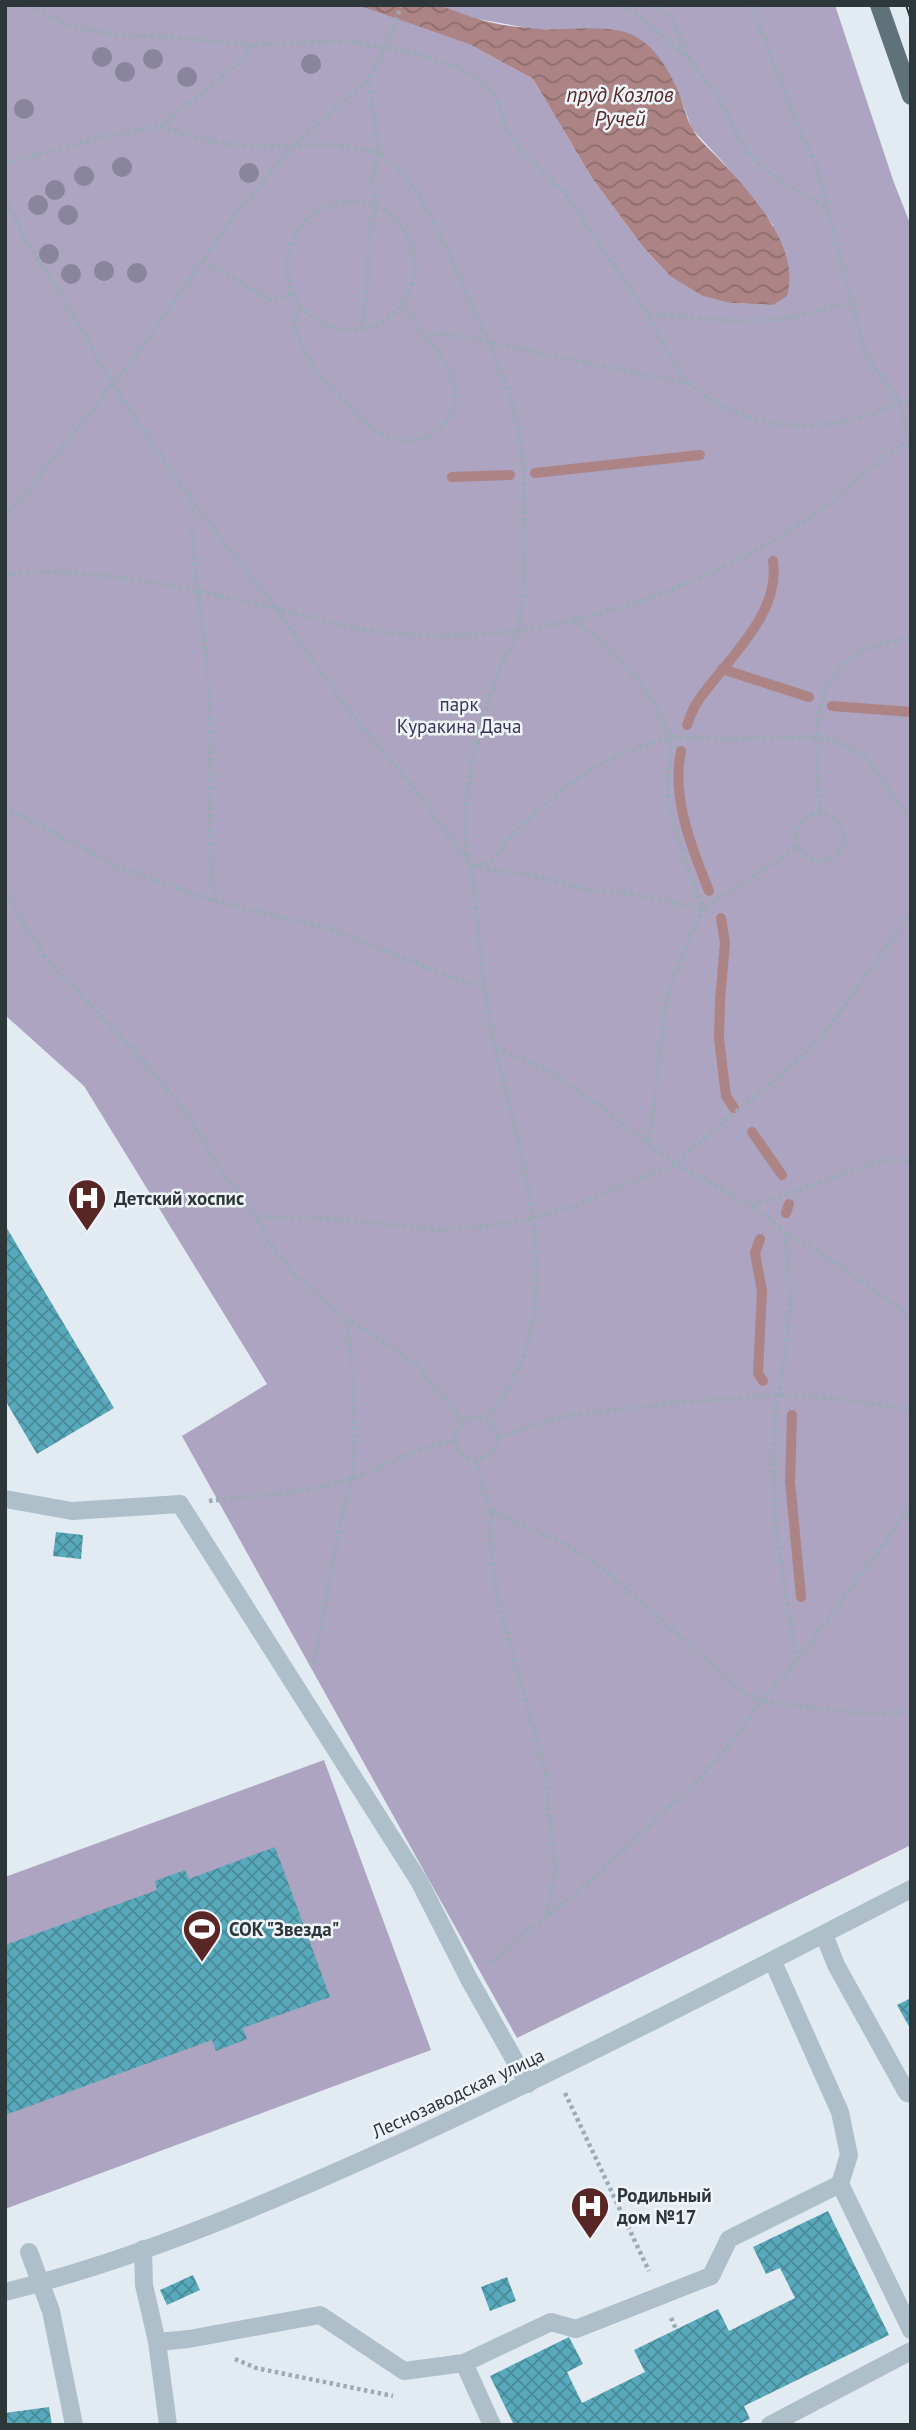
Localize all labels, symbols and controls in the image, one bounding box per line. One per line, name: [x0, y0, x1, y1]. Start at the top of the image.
water label: пруд Козлов Ручей: [566, 81, 674, 132]
park label: парк Куракина Дача: [397, 692, 521, 738]
hospital icon: Детский хоспис: [66, 1177, 108, 1232]
place label: Детский хоспис: [114, 1186, 244, 1210]
sports icon: СОК "Звезда": [181, 1908, 223, 1963]
place label: СОК "Звезда": [229, 1917, 339, 1941]
street label: Леснозаводская улица: [367, 2043, 548, 2144]
place label: Родильный дом №17: [616, 2183, 712, 2229]
hospital icon: Родильный дом №17: [569, 2185, 611, 2240]

